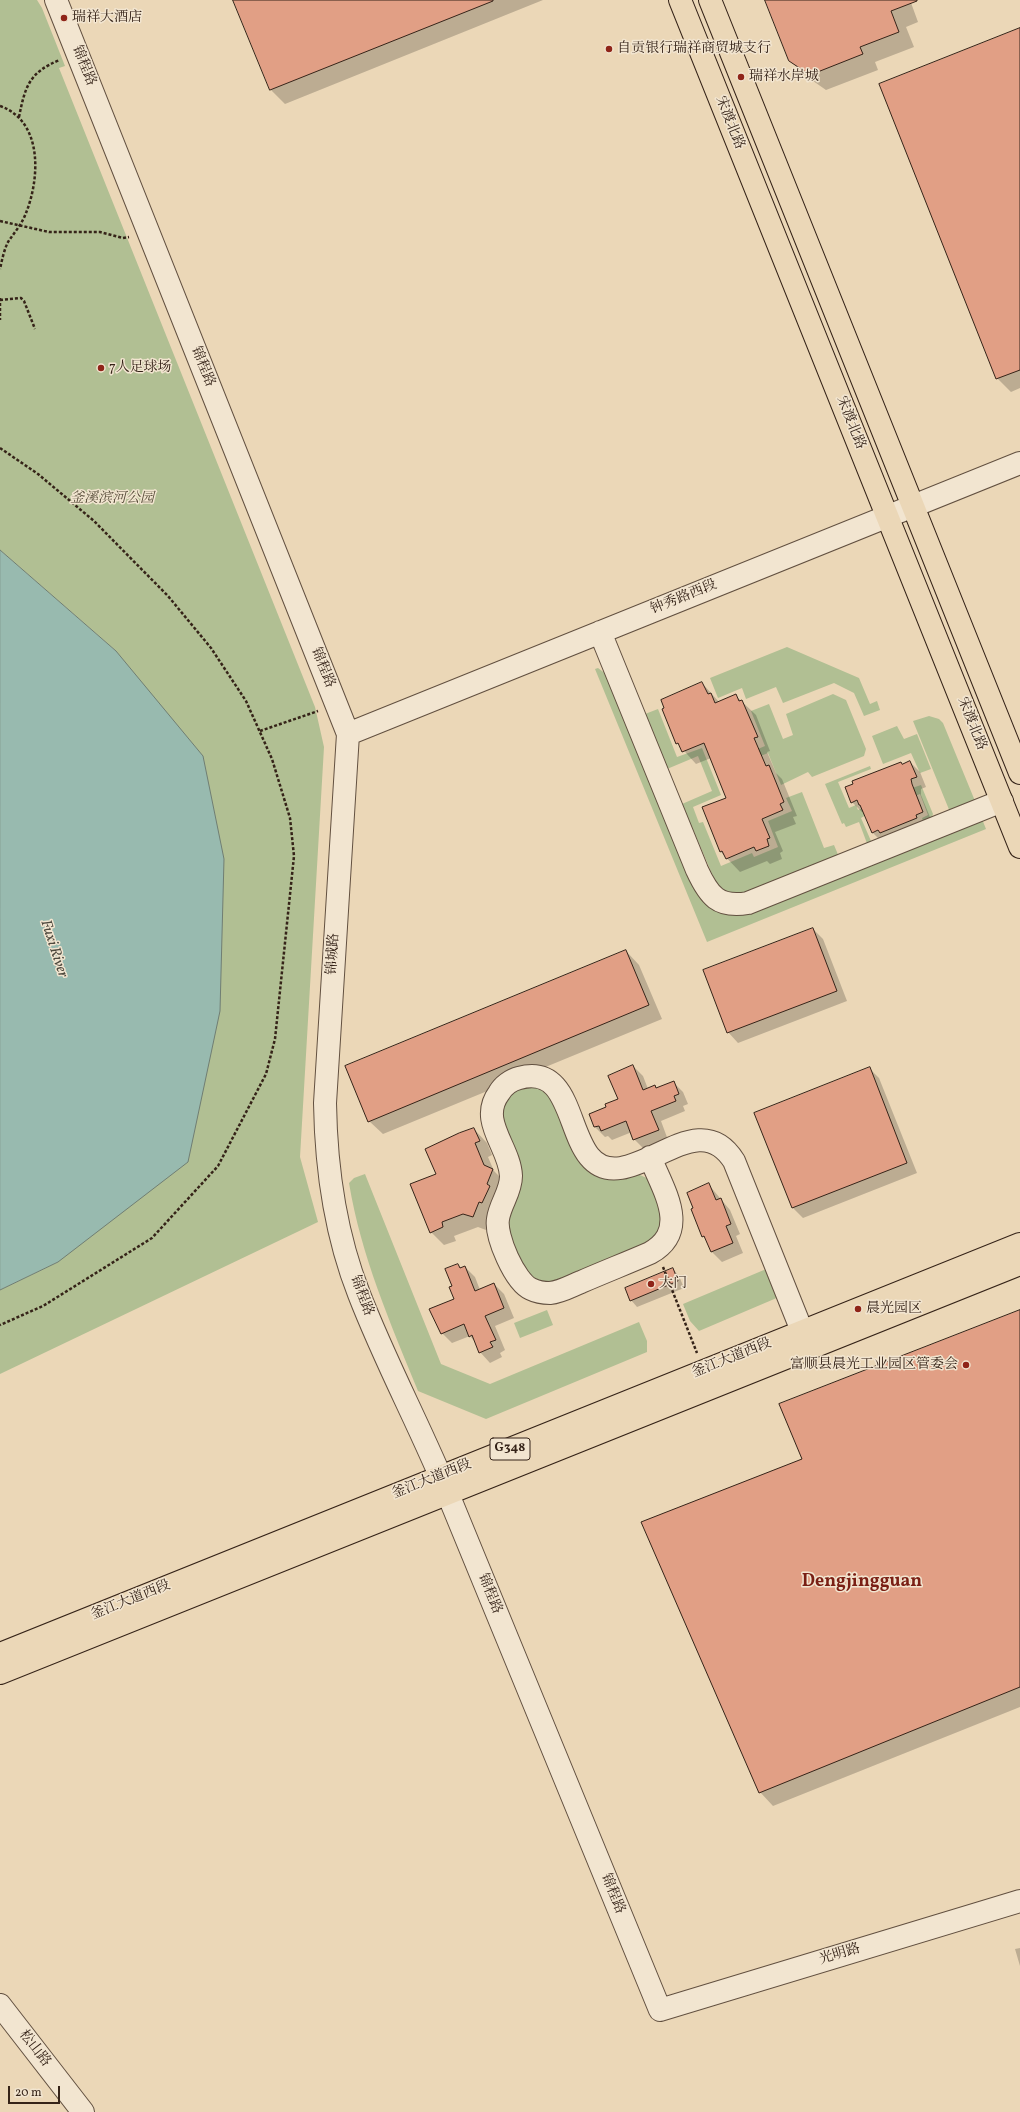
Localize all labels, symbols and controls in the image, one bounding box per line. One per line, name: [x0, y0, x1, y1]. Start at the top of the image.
place label: 瑞祥大酒店: [72, 10, 142, 26]
marker: 瑞祥大酒店: [59, 13, 69, 23]
place label: 自贡银行瑞祥商贸城支行: [617, 41, 771, 57]
street label: 锦程路: [67, 43, 99, 89]
marker: 自贡银行瑞祥商贸城支行: [604, 44, 614, 54]
place label: 瑞祥水岸城: [749, 69, 819, 85]
marker: 瑞祥水岸城: [736, 72, 746, 82]
street label: 宋渡北路: [711, 94, 747, 152]
street label: 锦程路: [186, 344, 218, 390]
place label: 7人足球场: [109, 360, 172, 376]
marker: 7人足球场: [96, 363, 106, 373]
street label: 宋渡北路: [832, 394, 868, 452]
park label: 釜溪滨河公园: [70, 491, 154, 507]
street label: 钟秀路西段: [648, 577, 720, 619]
street label: 锦程路: [306, 645, 338, 691]
street label: 宋渡北路: [953, 695, 989, 753]
water label: Fuxi River: [35, 918, 71, 980]
street label: 锦城路: [325, 933, 343, 975]
street label: 锦程路: [346, 1273, 376, 1319]
place label: 大门: [659, 1276, 687, 1292]
marker: 大门: [646, 1279, 656, 1289]
place label: 晨光园区: [866, 1301, 922, 1317]
marker: 晨光园区: [853, 1304, 863, 1314]
street label: 釜江大道西段: [690, 1335, 774, 1383]
place label: 富顺县晨光工业园区管委会: [790, 1357, 958, 1373]
marker: 富顺县晨光工业园区管委会: [961, 1360, 971, 1370]
road number: G348: [490, 1438, 530, 1460]
street label: 釜江大道西段: [390, 1456, 474, 1504]
street label: 锦程路: [473, 1571, 505, 1617]
district label: Dengjingguan: [802, 1572, 922, 1594]
street label: 釜江大道西段: [89, 1577, 173, 1625]
street label: 锦程路: [596, 1871, 628, 1917]
street label: 光明路: [817, 1941, 863, 1969]
street label: 松山路: [14, 2027, 54, 2071]
scale bar: [10, 2078, 62, 2104]
text: 20 m: [15, 2085, 42, 2101]

